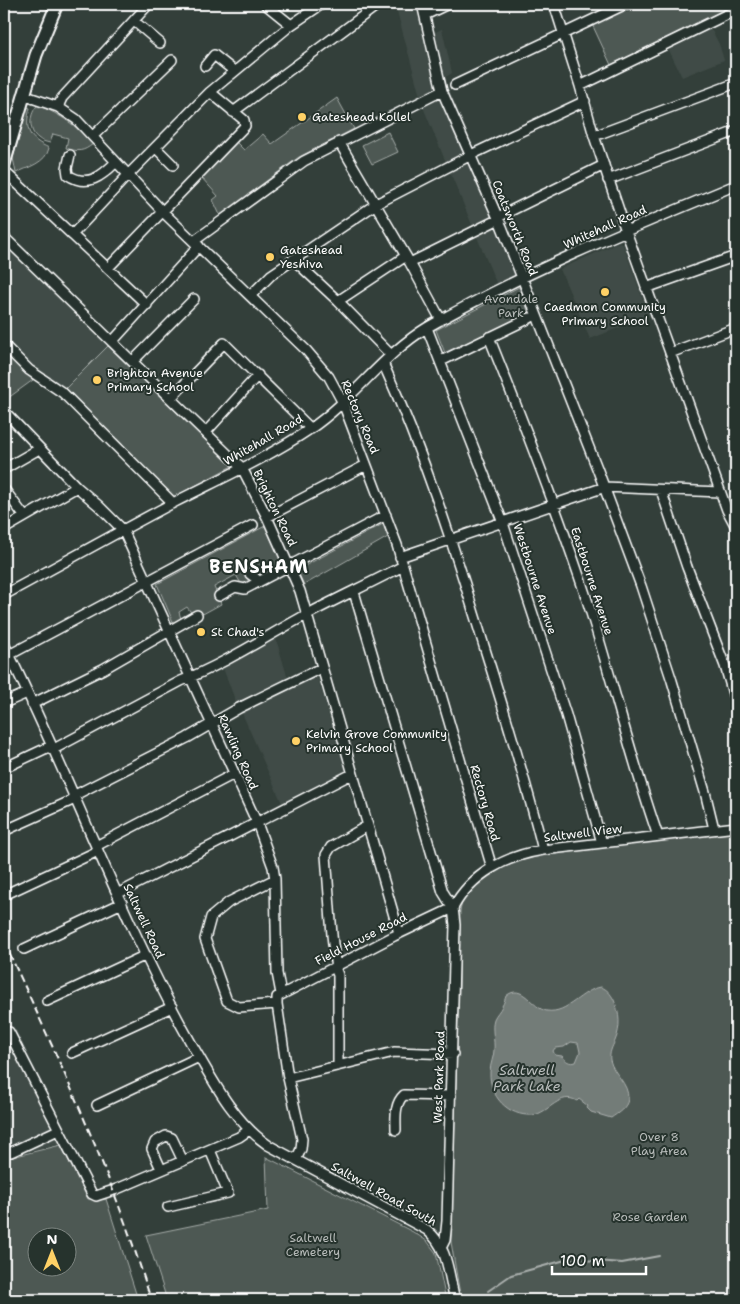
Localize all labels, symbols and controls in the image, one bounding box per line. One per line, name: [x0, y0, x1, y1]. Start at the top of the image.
place label: Gateshead Kollel: [312, 109, 411, 125]
marker: Gateshead Kollel: [296, 111, 308, 123]
street label: Coatsworth Road: [488, 178, 542, 279]
street label: Whitehall Road: [561, 201, 650, 253]
place label: Gateshead Yeshiva: [280, 242, 343, 272]
marker: Gateshead Yeshiva: [264, 251, 276, 263]
marker: Caedmon Community Primary School: [599, 286, 611, 298]
park label: Avondale Park: [484, 291, 539, 321]
place label: Caedmon Community Primary School: [544, 299, 666, 329]
place label: Brighton Avenue Primary School: [107, 365, 203, 395]
marker: Brighton Avenue Primary School: [91, 374, 103, 386]
street label: Rectory Road: [337, 378, 383, 457]
street label: Whitehall Road: [220, 410, 306, 469]
street label: Brighton Road: [249, 467, 301, 550]
street label: Westbourne Avenue: [510, 522, 561, 637]
street label: Eastbourne Avenue: [567, 525, 617, 637]
district label: BENSHAM: [209, 555, 309, 579]
place label: St Chad's: [211, 624, 264, 640]
marker: St Chad's: [195, 626, 207, 638]
street label: Rawling Road: [214, 712, 262, 793]
place label: Kelvin Grove Community Primary School: [306, 726, 447, 756]
marker: Kelvin Grove Community Primary School: [290, 735, 302, 747]
street label: Rectory Road: [466, 763, 504, 843]
street label: Saltwell View: [543, 820, 624, 846]
street label: Saltwell Road: [120, 881, 169, 961]
street label: Field House Road: [312, 909, 410, 969]
street label: West Park Road: [429, 1030, 449, 1124]
water label: Saltwell Park Lake: [493, 1061, 561, 1095]
park label: Over 8 Play Area: [631, 1129, 688, 1159]
street label: Saltwell Road South: [328, 1158, 440, 1230]
park label: Rose Garden: [613, 1209, 687, 1225]
north arrow: [28, 1226, 78, 1276]
text: N: [46, 1230, 58, 1248]
park label: Saltwell Cemetery: [286, 1230, 340, 1260]
scale bar: [552, 1244, 646, 1276]
text: 100 m: [560, 1251, 605, 1271]

